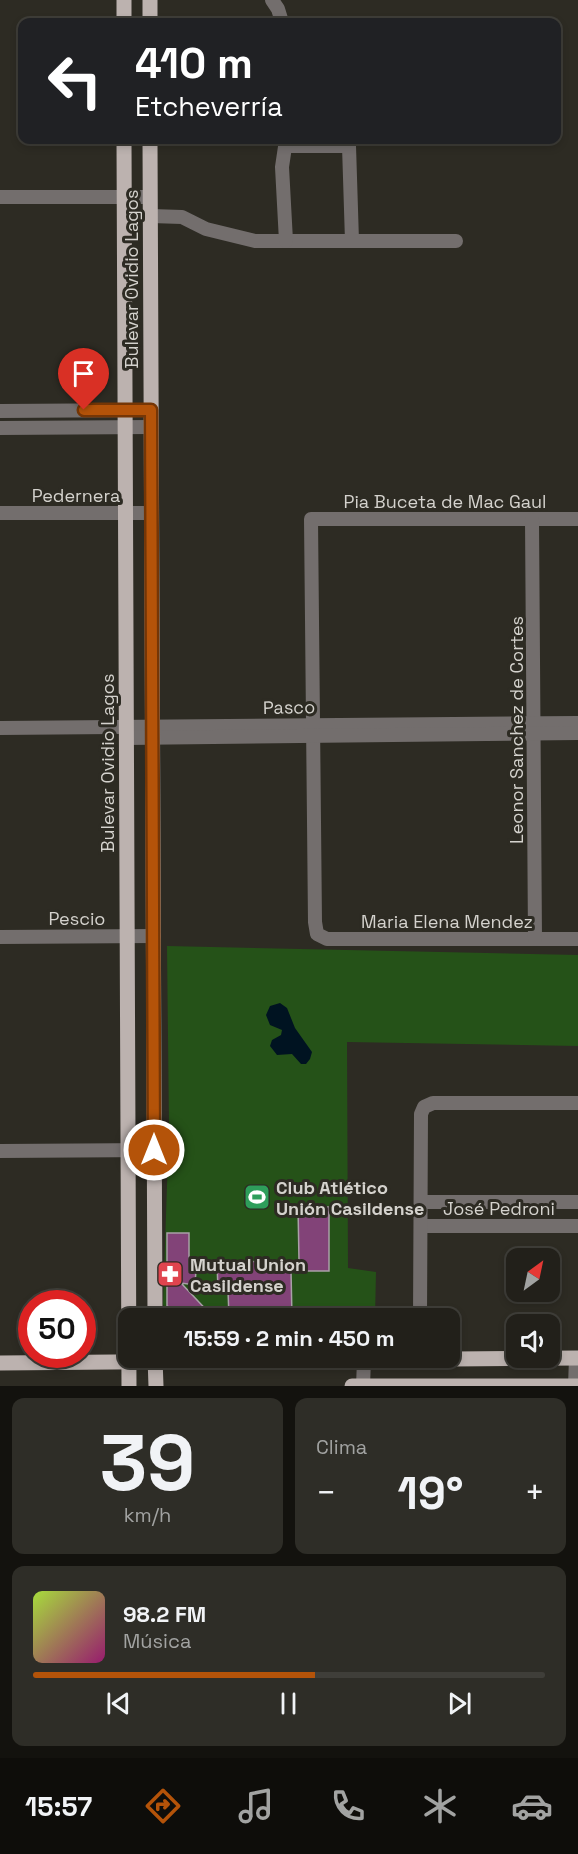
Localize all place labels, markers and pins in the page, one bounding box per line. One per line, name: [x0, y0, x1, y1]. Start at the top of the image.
pin: [58, 348, 109, 410]
place label: Club Atlético Unión Casildense: [276, 1176, 424, 1220]
sports icon: Club Atlético Unión Casildense: [242, 1182, 272, 1212]
place label: Mutual Union Casildense: [190, 1253, 306, 1297]
pharmacy icon: Mutual Union Casildense: [155, 1259, 185, 1289]

